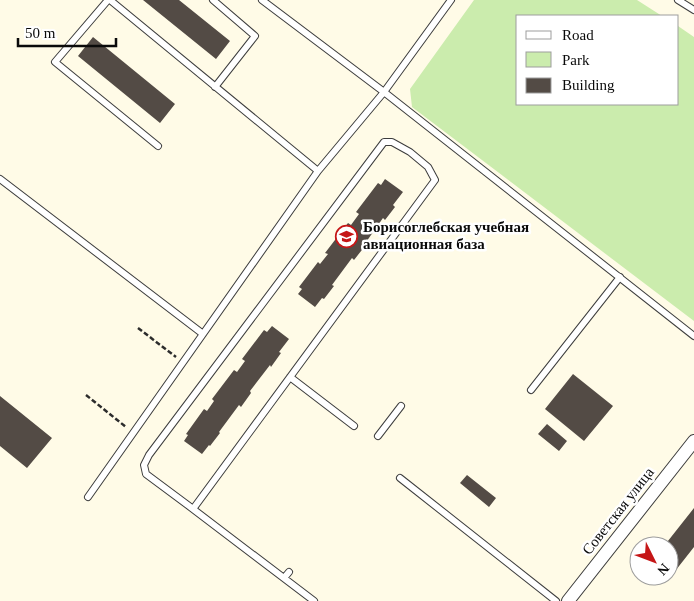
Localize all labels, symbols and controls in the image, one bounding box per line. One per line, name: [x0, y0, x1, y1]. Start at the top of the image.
scale bar: [18, 15, 115, 47]
legend: [516, 15, 679, 105]
text: 50 m: [25, 25, 56, 41]
text: Road: [562, 27, 594, 43]
text: Park: [562, 52, 590, 68]
text: Building: [562, 77, 615, 93]
place label: Борисоглебская учебная авиационная база: [363, 219, 529, 252]
school or university icon: Борисоглебская учебная авиационная база: [335, 224, 359, 248]
street label: Советская улица: [579, 464, 657, 558]
north arrow: [629, 536, 679, 586]
text: N: [654, 561, 672, 578]

